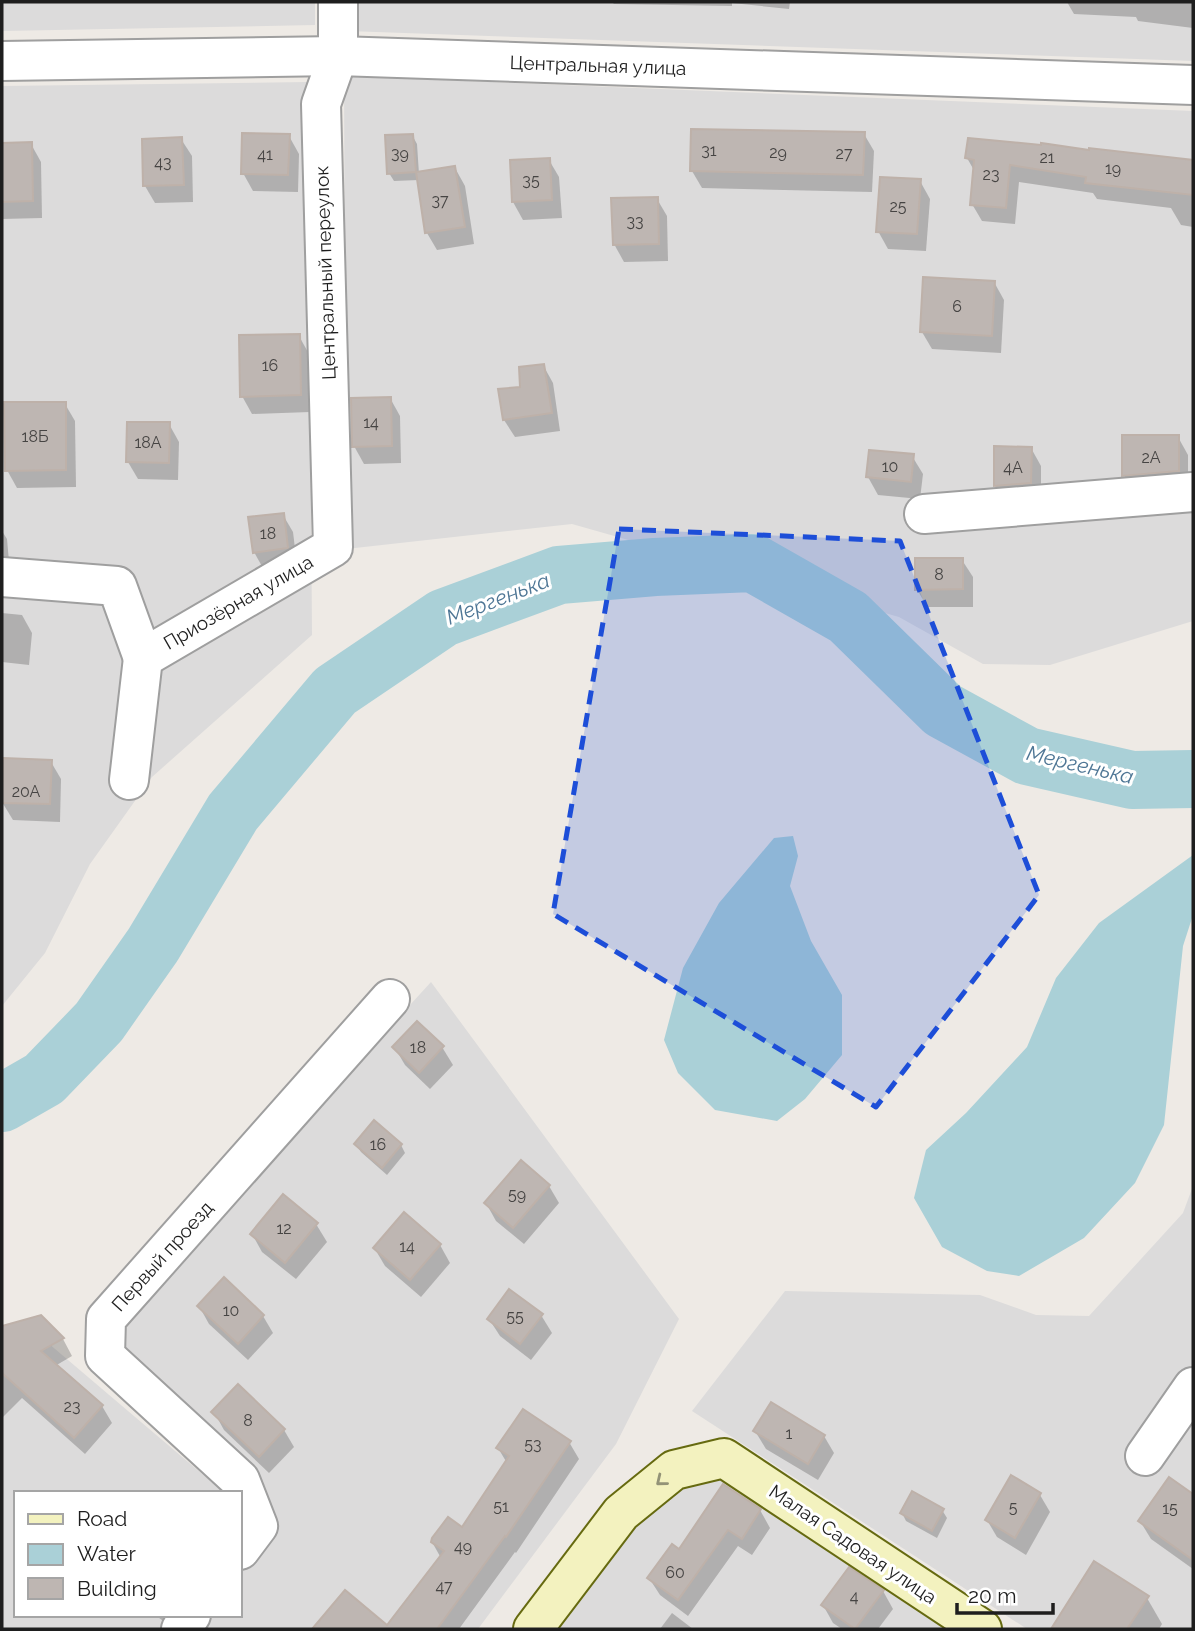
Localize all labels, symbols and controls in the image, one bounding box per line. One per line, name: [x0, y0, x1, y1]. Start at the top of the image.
street label: Центральная улица: [509, 51, 687, 79]
house number: 31: [701, 141, 717, 160]
house number: 29: [769, 143, 787, 162]
house number: 39: [391, 144, 409, 163]
house number: 27: [836, 144, 853, 163]
house number: 41: [257, 145, 273, 164]
house number: 21: [1039, 148, 1055, 167]
house number: 43: [154, 153, 172, 172]
house number: 19: [1105, 159, 1121, 178]
street label: Центральный переулок: [310, 165, 340, 380]
house number: 23: [983, 165, 999, 184]
house number: 35: [522, 171, 540, 190]
house number: 37: [431, 191, 449, 210]
house number: 25: [889, 197, 907, 216]
house number: 33: [626, 212, 644, 231]
house number: 6: [952, 297, 962, 316]
house number: 16: [262, 356, 278, 375]
house number: 14: [363, 413, 379, 432]
house number: 18Б: [22, 427, 48, 446]
house number: 18А: [135, 433, 162, 452]
house number: 2А: [1141, 448, 1161, 467]
house number: 10: [882, 457, 898, 476]
house number: 4А: [1003, 458, 1023, 477]
house number: 18: [260, 524, 276, 543]
street label: Приозёрная улица: [159, 550, 317, 654]
house number: 8: [934, 565, 944, 584]
water label: Мергенька: [443, 567, 553, 630]
water label: Мергенька: [1024, 740, 1136, 789]
house number: 20А: [12, 782, 41, 801]
house number: 18: [410, 1038, 426, 1057]
house number: 16: [370, 1135, 386, 1154]
house number: 59: [508, 1185, 526, 1204]
street label: Первый проезд: [107, 1196, 217, 1316]
house number: 12: [276, 1219, 292, 1238]
house number: 14: [399, 1237, 415, 1256]
house number: 10: [223, 1301, 239, 1320]
house number: 55: [506, 1307, 524, 1326]
house number: 23: [64, 1397, 80, 1416]
house number: 8: [243, 1411, 253, 1430]
house number: 1: [786, 1424, 793, 1443]
house number: 53: [524, 1435, 542, 1454]
one-way arrow: [656, 1473, 669, 1485]
street label: Малая Садовая улица: [765, 1480, 941, 1608]
legend: [14, 1491, 242, 1617]
house number: 51: [493, 1497, 509, 1516]
house number: 5: [1009, 1498, 1018, 1517]
house number: 15: [1162, 1499, 1178, 1518]
text: Road: [77, 1506, 127, 1531]
house number: 49: [454, 1537, 472, 1556]
text: Water: [77, 1541, 136, 1566]
house number: 60: [665, 1563, 685, 1582]
scale bar: [957, 1572, 1053, 1616]
text: Building: [77, 1576, 157, 1601]
house number: 47: [435, 1577, 453, 1596]
text: 20 m: [968, 1583, 1016, 1608]
house number: 4: [850, 1587, 859, 1606]

